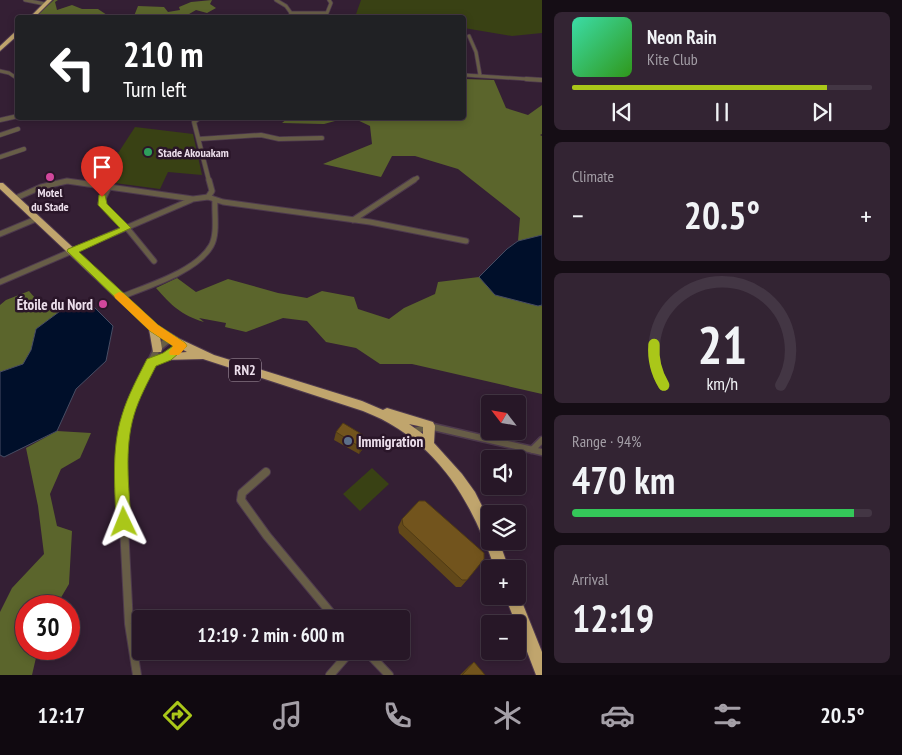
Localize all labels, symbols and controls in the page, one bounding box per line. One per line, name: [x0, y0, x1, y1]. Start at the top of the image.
text: Neon Rain: [647, 25, 716, 49]
text: 210 m: [123, 31, 204, 77]
icon: left: [40, 35, 105, 100]
text: Kite Club: [647, 49, 698, 69]
text: Turn left: [123, 75, 187, 103]
icon: previous: [608, 98, 636, 126]
icon: pause: [708, 98, 736, 126]
icon: next: [808, 98, 836, 126]
place label: Stade Akouakam: [158, 145, 229, 160]
pin: [81, 146, 123, 197]
marker: Stade Akouakam: [142, 146, 154, 158]
icon: arrive: [88, 153, 116, 181]
text: Climate: [572, 166, 614, 186]
marker: Motel du Stade: [44, 171, 56, 183]
place label: Motel du Stade: [31, 185, 69, 214]
text: 20.5°: [684, 190, 760, 239]
text: −: [572, 197, 584, 234]
text: +: [860, 197, 872, 234]
place label: Étoile du Nord: [17, 295, 93, 314]
marker: Étoile du Nord: [97, 298, 109, 310]
text: 21: [697, 311, 747, 378]
road number: RN2: [229, 358, 261, 382]
text: km/h: [706, 372, 738, 395]
north arrow: [481, 395, 526, 440]
map controls: [481, 395, 526, 660]
text: Range · 94%: [572, 431, 641, 451]
place label: Immigration: [358, 432, 423, 451]
marker: Immigration: [342, 435, 354, 447]
button: sound: [481, 450, 526, 495]
text: 470 km: [572, 455, 675, 504]
position arrow: [97, 495, 149, 547]
button: layers: [481, 505, 526, 550]
button: +: [481, 560, 526, 605]
text: Arrival: [572, 569, 608, 589]
text: 12:19: [572, 593, 654, 642]
speed limit sign: 30: [15, 595, 80, 660]
button: −: [481, 615, 526, 660]
text: 12:19 · 2 min · 600 m: [198, 623, 344, 647]
icon: directions: [160, 698, 195, 733]
icon: music: [270, 698, 305, 733]
icon: phone: [380, 698, 415, 733]
icon: climate: [490, 698, 525, 733]
icon: car: [600, 698, 635, 733]
icon: filters: [710, 698, 745, 733]
text: 12:17: [38, 701, 85, 729]
text: 20.5°: [820, 701, 864, 729]

